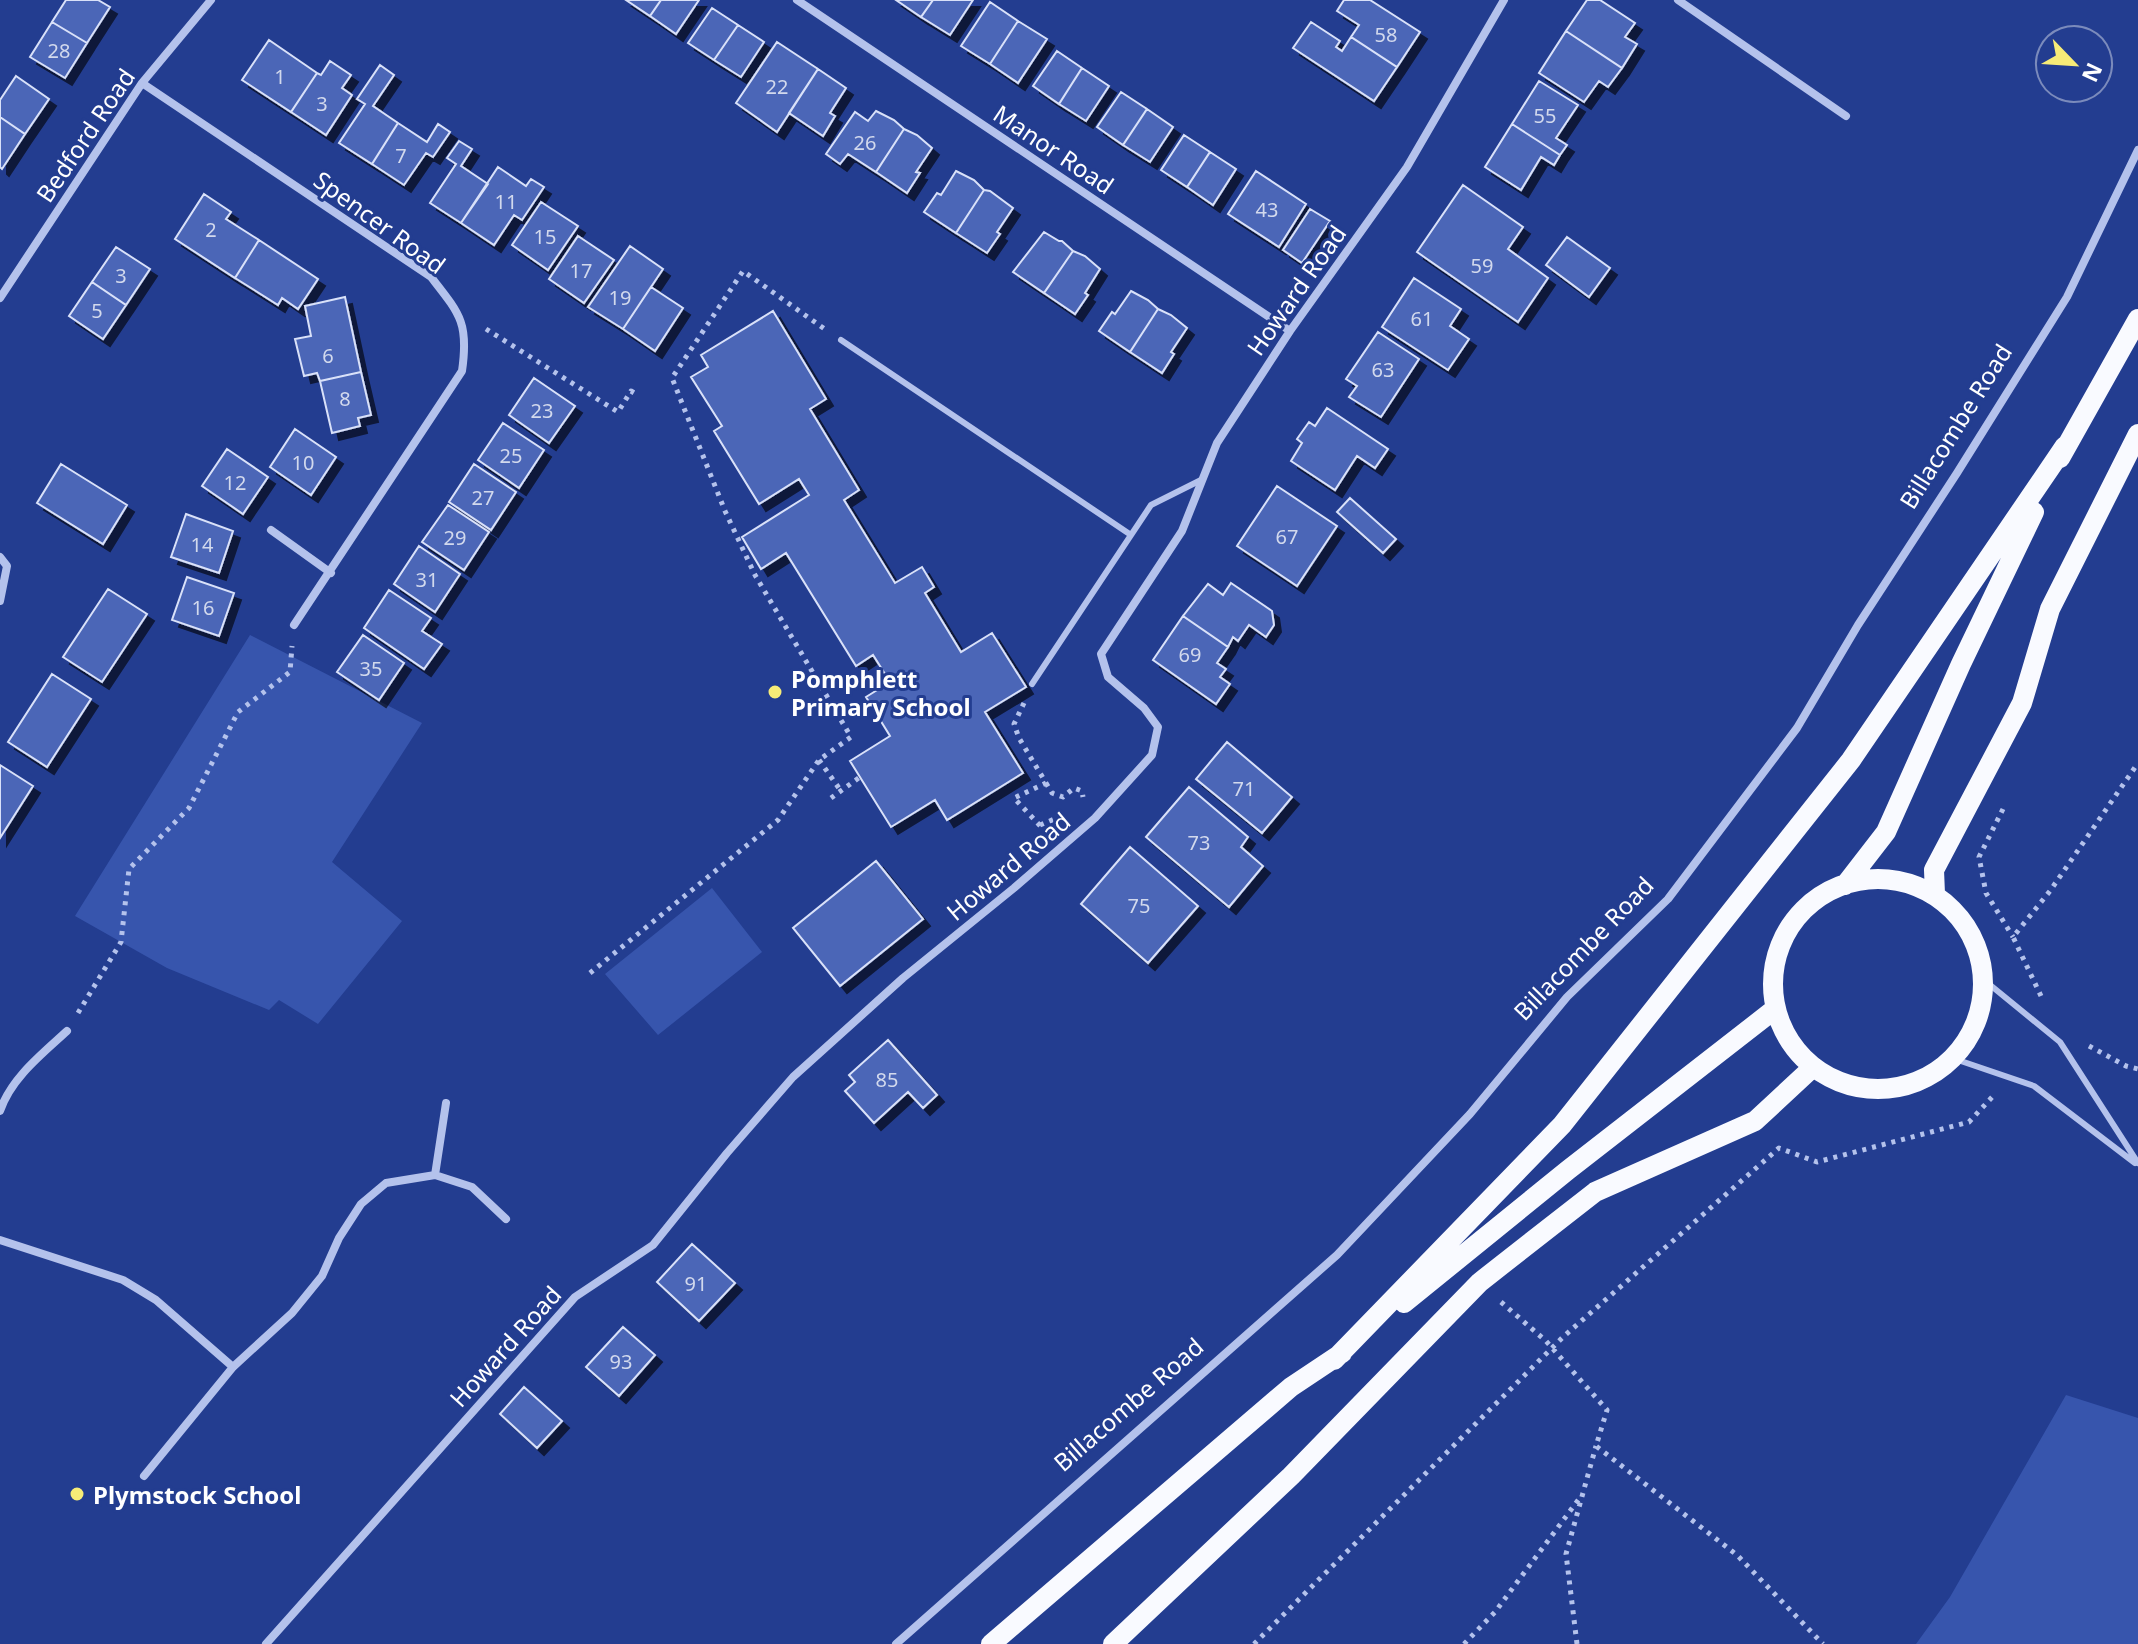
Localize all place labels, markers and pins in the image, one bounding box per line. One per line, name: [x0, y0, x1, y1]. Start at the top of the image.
place label: Pomphlett Primary School: [791, 662, 971, 723]
marker: Pomphlett Primary School: [766, 683, 784, 701]
place label: Plymstock School: [93, 1478, 302, 1511]
marker: Plymstock School: [68, 1485, 86, 1503]

